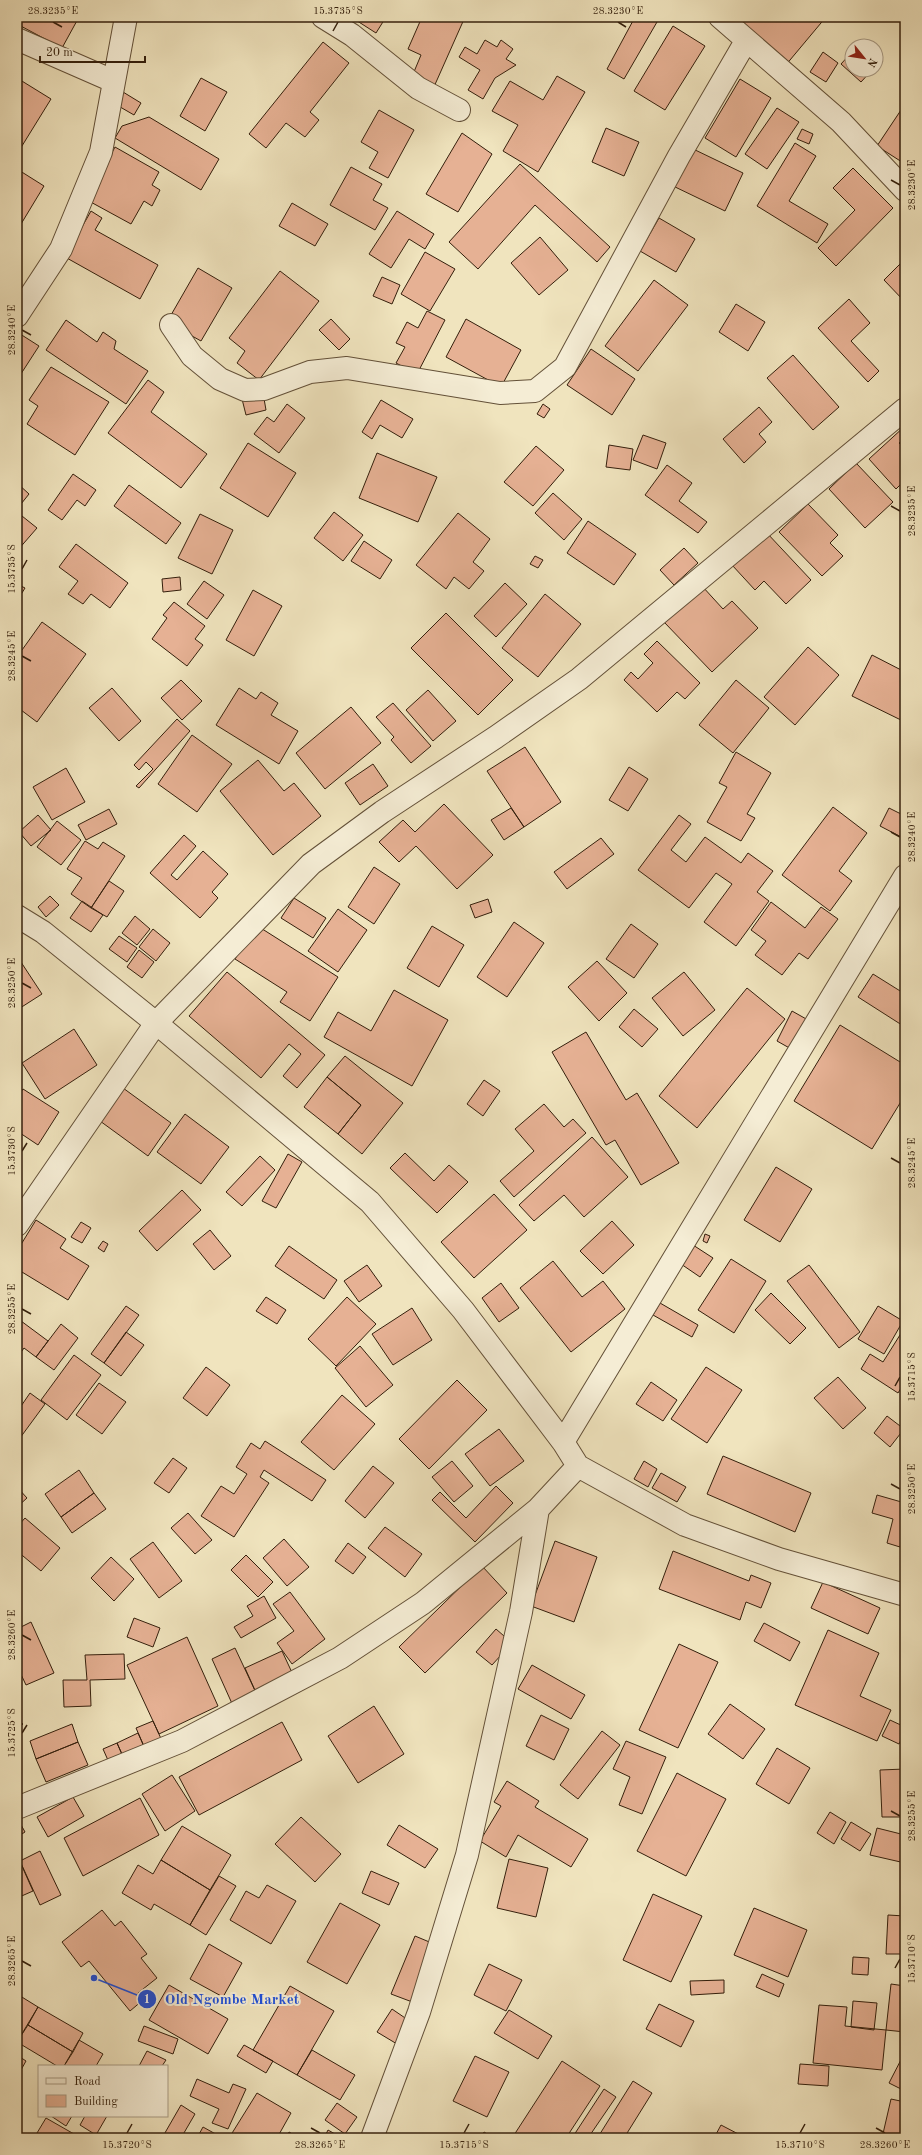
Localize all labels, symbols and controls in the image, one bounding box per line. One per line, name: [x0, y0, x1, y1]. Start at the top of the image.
text: 28.3235°E: [28, 6, 78, 16]
text: 15.3735°S: [313, 6, 363, 16]
text: 28.3230°E: [593, 6, 643, 16]
scale bar: [40, 38, 145, 64]
north arrow: [844, 38, 884, 78]
text: 20 m: [46, 47, 73, 59]
text: N: [864, 56, 878, 69]
text: 28.3230°E: [907, 160, 917, 210]
text: 28.3240°E: [7, 305, 17, 355]
text: 28.3235°E: [907, 486, 917, 536]
text: 15.3735°S: [7, 544, 17, 594]
text: 28.3245°E: [7, 631, 17, 681]
text: 28.3240°E: [907, 812, 917, 862]
text: 28.3250°E: [7, 958, 17, 1008]
text: 15.3730°S: [7, 1126, 17, 1176]
text: 28.3245°E: [907, 1138, 917, 1188]
text: 28.3255°E: [7, 1284, 17, 1334]
text: 15.3715°S: [907, 1352, 917, 1402]
text: 28.3250°E: [907, 1464, 917, 1514]
text: 28.3260°E: [7, 1610, 17, 1660]
text: 15.3725°S: [7, 1708, 17, 1758]
text: 28.3255°E: [907, 1791, 917, 1841]
text: 15.3710°S: [907, 1934, 917, 1984]
text: 28.3265°E: [7, 1936, 17, 1986]
callout: Old Ngombe Market: [137, 1986, 307, 2013]
text: Old Ngombe Market: [165, 1993, 300, 2008]
text: 1: [144, 1994, 150, 2006]
legend: [38, 2065, 168, 2117]
text: Road: [74, 2076, 101, 2088]
text: Building: [74, 2096, 118, 2108]
text: 15.3720°S: [102, 2140, 152, 2150]
text: 28.3265°E: [295, 2140, 345, 2150]
text: 15.3715°S: [439, 2140, 489, 2150]
text: 15.3710°S: [775, 2140, 825, 2150]
text: 28.3260°E: [860, 2140, 910, 2150]

